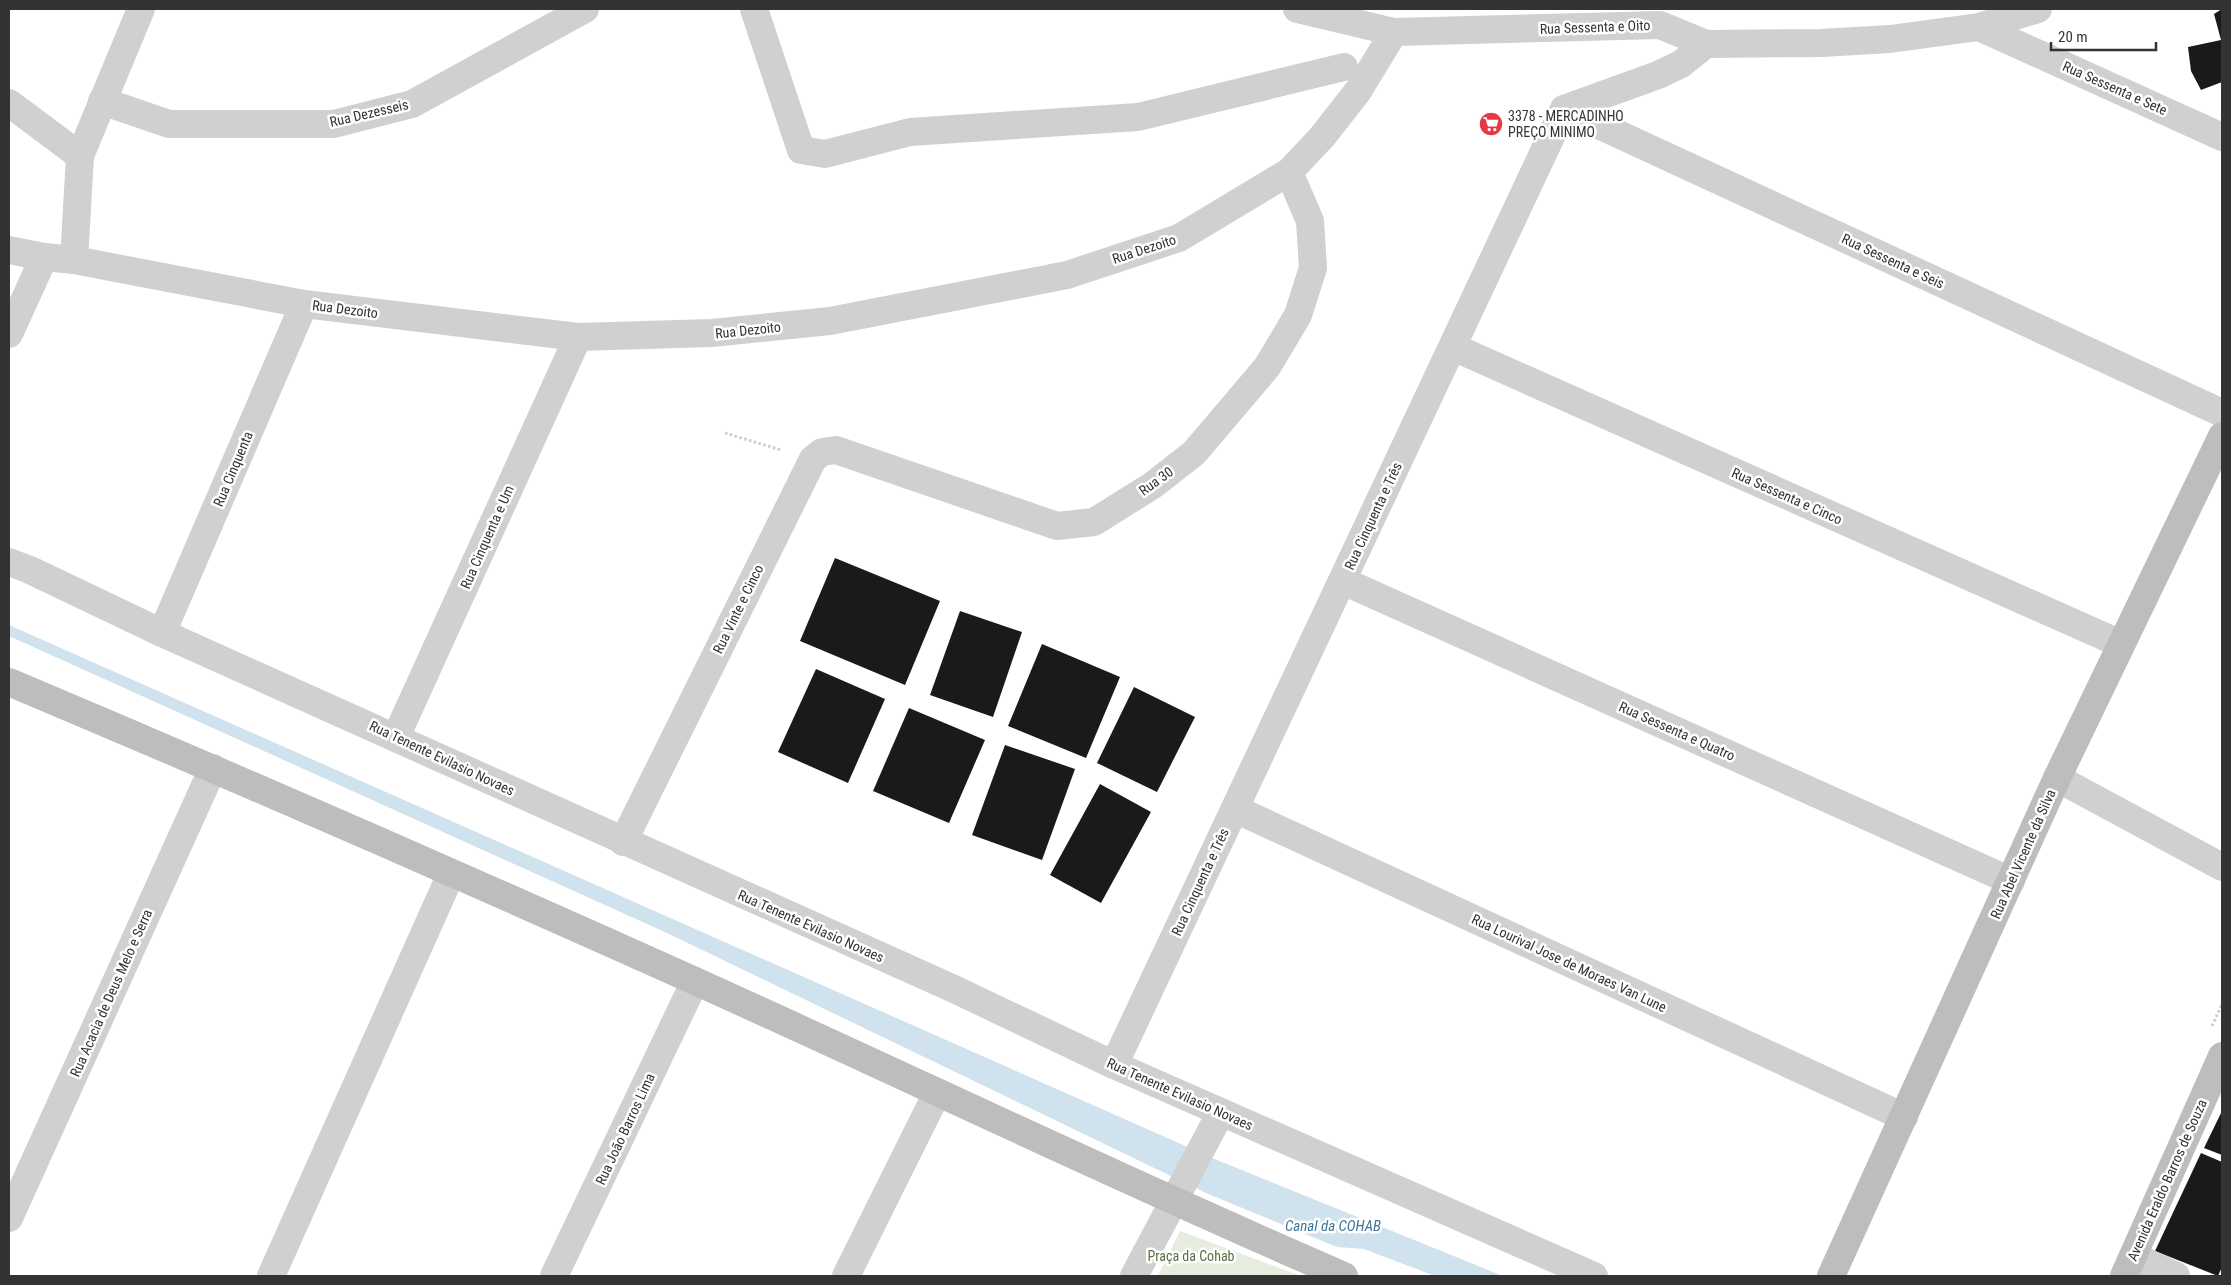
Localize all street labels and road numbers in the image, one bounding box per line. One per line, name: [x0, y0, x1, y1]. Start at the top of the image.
street label: Rua Sessenta e Oito: [1539, 17, 1651, 37]
street label: Rua Sessenta e Sete: [2060, 58, 2170, 118]
street label: Rua Dezesseis: [328, 96, 410, 130]
street label: Rua Sessenta e Seis: [1839, 230, 1947, 292]
street label: Rua Dezoito: [1110, 231, 1178, 267]
street label: Rua Dezoito: [311, 297, 379, 321]
street label: Rua Dezoito: [714, 319, 782, 341]
street label: Rua Cinquenta: [210, 429, 256, 509]
street label: Rua Cinquenta e Três: [1341, 460, 1405, 572]
street label: Rua 30: [1136, 463, 1176, 499]
street label: Rua Sessenta e Cinco: [1729, 464, 1845, 528]
street label: Rua Cinquenta e Um: [457, 483, 517, 591]
street label: Rua Vinte e Cinco: [710, 562, 766, 656]
street label: Rua Sessenta e Quatro: [1617, 698, 1737, 764]
street label: Rua Tenente Evilasio Novaes: [367, 717, 517, 799]
street label: Rua Abel Vicente da Silva: [1987, 787, 2059, 921]
street label: Rua Cinquenta e Três: [1168, 826, 1232, 938]
street label: Rua Tenente Evilasio Novaes: [736, 887, 886, 965]
street label: Rua Acacia de Deus Melo e Serra: [67, 907, 155, 1079]
street label: Rua Lourival Jose de Moraes Van Lune: [1469, 911, 1669, 1015]
street label: Rua Tenente Evilasio Novaes: [1105, 1055, 1255, 1133]
street label: Rua João Barros Lima: [592, 1071, 658, 1187]
street label: Avenida Eraldo Barros de Souza: [2124, 1097, 2210, 1263]

